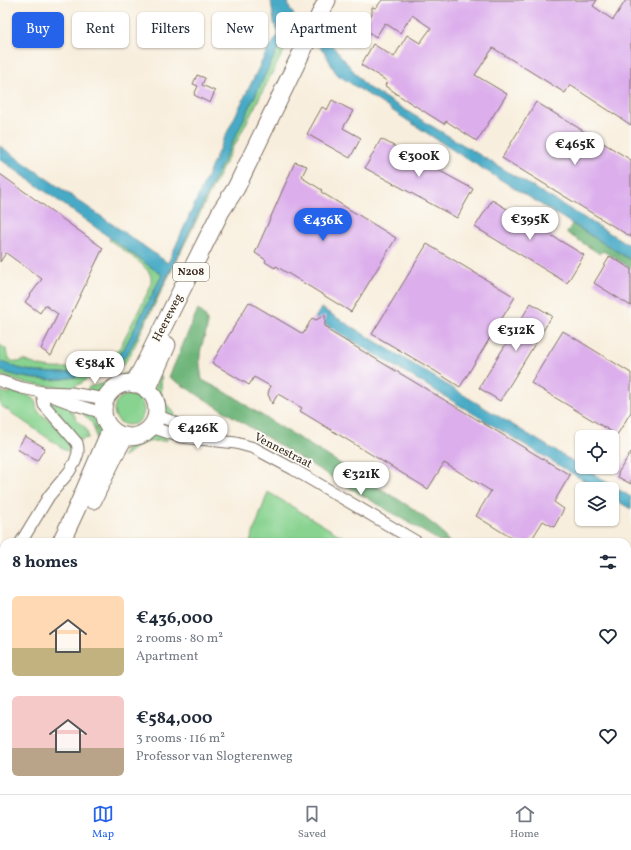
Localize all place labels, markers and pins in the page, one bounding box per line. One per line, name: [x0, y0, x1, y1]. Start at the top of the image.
pin: €465K: [547, 132, 603, 166]
pin: €300K: [391, 144, 447, 178]
pin: €395K: [502, 207, 558, 241]
pin: €436K: [295, 208, 351, 242]
pin: €312K: [488, 318, 544, 352]
pin: €584K: [67, 351, 123, 385]
pin: €426K: [170, 416, 226, 450]
pin: €321K: [333, 462, 389, 496]

